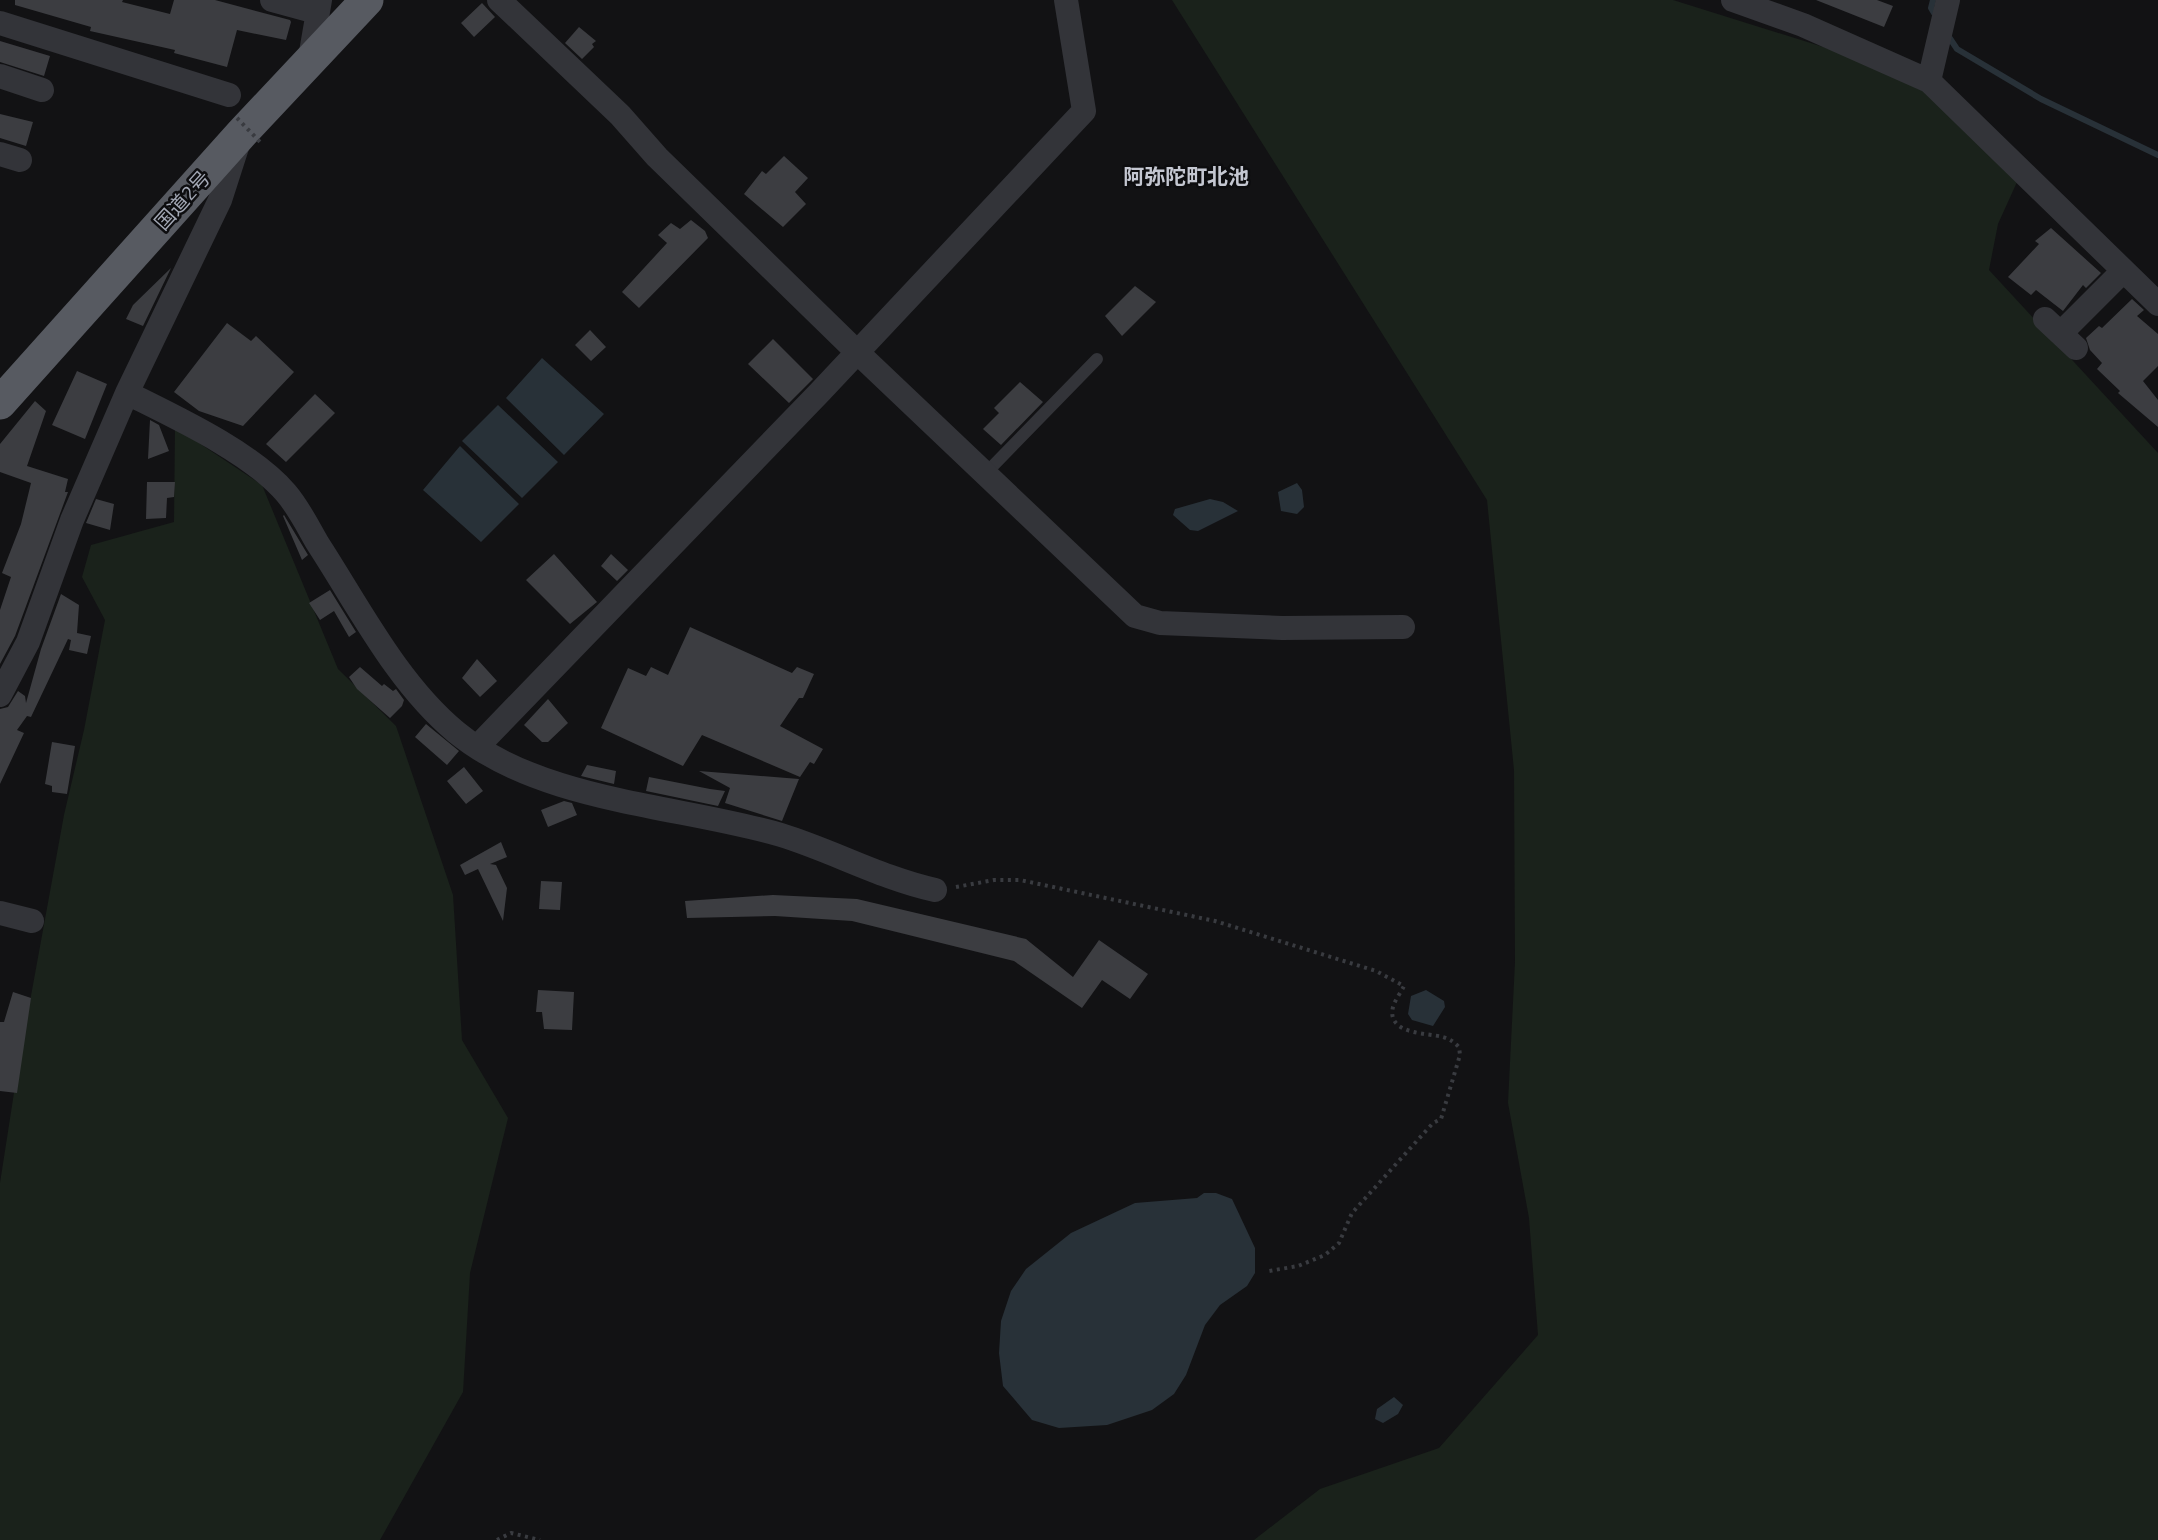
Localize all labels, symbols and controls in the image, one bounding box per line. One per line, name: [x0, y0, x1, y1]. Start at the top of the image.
district label: 阿弥陀町北池: [1123, 164, 1249, 188]
street label: 国道2号: [150, 166, 214, 234]

